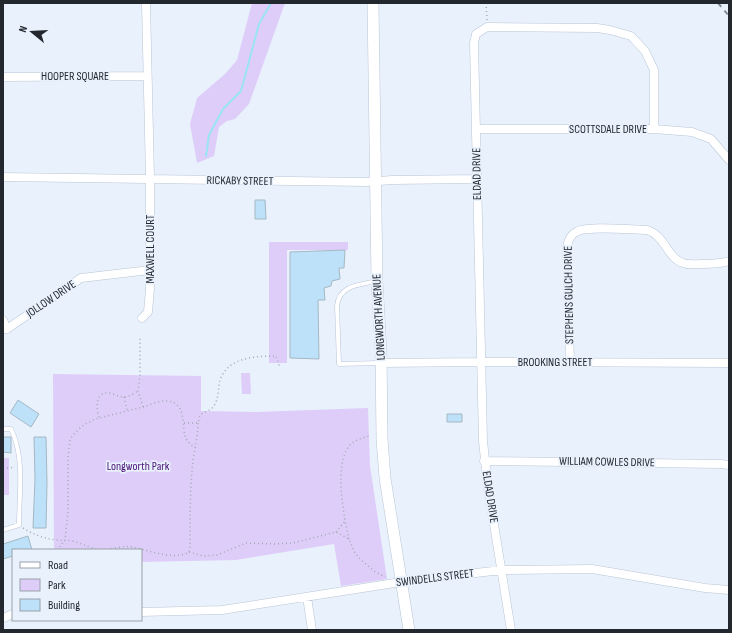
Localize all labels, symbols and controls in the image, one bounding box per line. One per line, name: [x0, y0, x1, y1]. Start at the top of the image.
north arrow: [12, 12, 52, 52]
text: N: [16, 24, 30, 34]
street label: HOOPER SQUARE: [41, 69, 109, 84]
street label: SCOTTSDALE DRIVE: [569, 122, 647, 137]
street label: ELDAD DRIVE: [469, 148, 485, 200]
street label: RICKABY STREET: [206, 173, 274, 189]
street label: MAXWELL COURT: [143, 214, 158, 283]
street label: STEPHENS GULCH DRIVE: [561, 246, 577, 344]
street label: LONGWORTH AVENUE: [369, 273, 389, 360]
street label: JOLLOW DRIVE: [22, 277, 79, 322]
street label: BROOKING STREET: [518, 355, 592, 370]
street label: WILLIAM COWLES DRIVE: [559, 454, 655, 470]
park label: Longworth Park: [107, 459, 170, 474]
street label: ELDAD DRIVE: [479, 470, 502, 524]
legend: [12, 549, 142, 621]
text: Road: [48, 558, 68, 573]
street label: SWINDELLS STREET: [395, 566, 475, 590]
text: Park: [48, 578, 66, 593]
text: Building: [48, 598, 80, 613]

